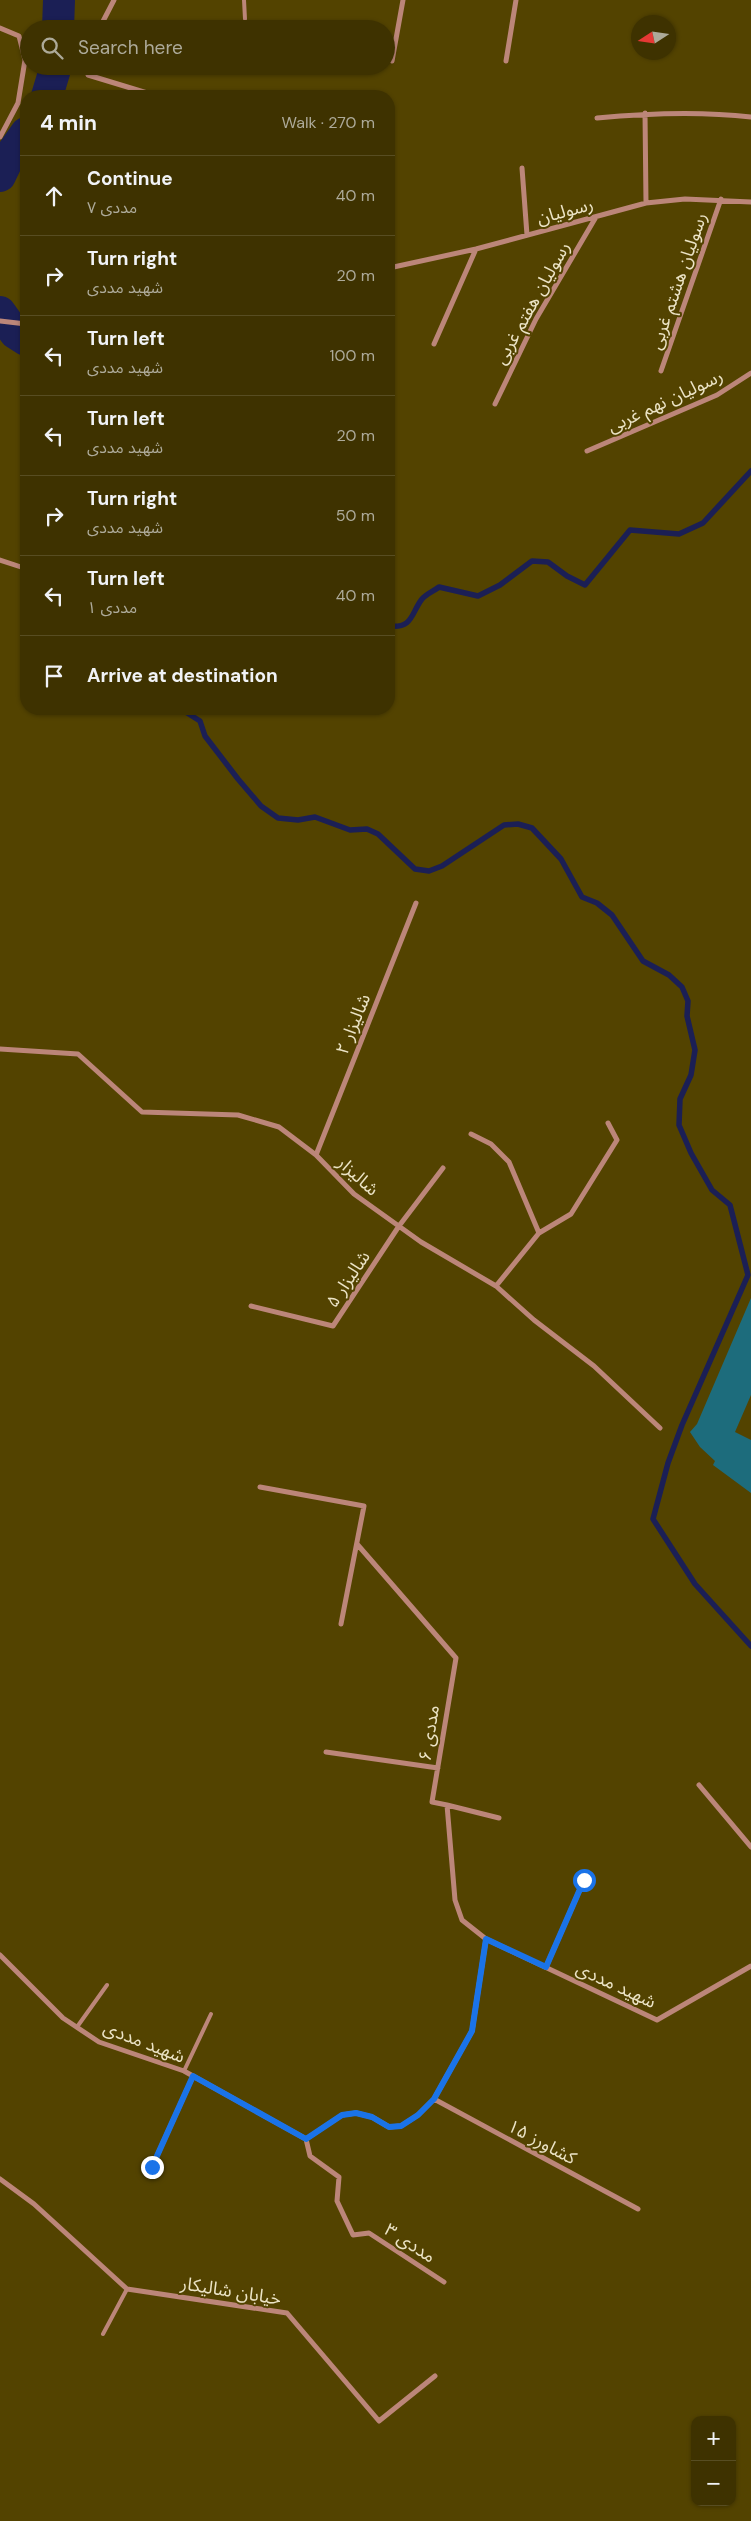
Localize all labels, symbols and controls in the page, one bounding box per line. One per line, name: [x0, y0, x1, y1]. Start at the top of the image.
north arrow: [631, 15, 676, 60]
search box: [20, 20, 395, 75]
icon: search: [38, 34, 66, 62]
text: Search here: [78, 35, 183, 60]
text: 4 min: [40, 109, 97, 137]
text: Walk · 270 m: [282, 112, 375, 133]
text: Continue: [87, 166, 173, 191]
icon: ahead: [40, 182, 68, 210]
text: 40 m: [336, 185, 375, 206]
street label: رسولیان: [534, 192, 596, 230]
text: مددی ۷: [87, 197, 137, 218]
street label: رسولیان هشتم غربی: [643, 209, 714, 353]
street label: رسولیان هفتم غربی: [488, 237, 577, 369]
text: Turn right: [87, 246, 177, 271]
icon: right: [40, 262, 68, 290]
text: 20 m: [336, 265, 375, 286]
text: شهید مددی: [87, 277, 163, 298]
text: Turn left: [87, 326, 165, 351]
icon: left: [40, 342, 68, 370]
text: 100 m: [330, 345, 375, 366]
text: شهید مددی: [87, 357, 163, 378]
street label: رسولیان نهم غربی: [603, 364, 727, 439]
text: Turn left: [87, 406, 165, 431]
icon: left: [40, 422, 68, 450]
text: 20 m: [336, 425, 375, 446]
text: شهید مددی: [87, 437, 163, 458]
text: Turn right: [87, 486, 177, 511]
icon: right: [40, 502, 68, 530]
text: 50 m: [336, 505, 375, 526]
text: شهید مددی: [87, 517, 163, 538]
text: Turn left: [87, 566, 165, 591]
icon: left: [40, 582, 68, 610]
text: 40 m: [336, 585, 375, 606]
text: مددی ۱: [87, 597, 137, 618]
icon: arrive: [40, 662, 68, 690]
text: Arrive at destination: [87, 663, 278, 688]
street label: شالیزار ۲: [330, 990, 376, 1058]
street label: شالیزار: [331, 1150, 384, 1201]
street label: شالیزار ۵: [320, 1246, 376, 1312]
street label: مددی ۶: [413, 1703, 445, 1763]
route start: [573, 1869, 596, 1892]
street label: شهید مددی: [572, 1956, 660, 2014]
street label: شهید مددی: [100, 2015, 188, 2069]
street label: کشاورز ۱۵: [503, 2114, 581, 2170]
route end: [141, 2156, 164, 2179]
street label: مددی ۳: [380, 2218, 440, 2268]
street label: خیابان شالیکار: [178, 2271, 283, 2311]
map controls: [691, 2416, 736, 2506]
button: +: [691, 2416, 736, 2461]
button: −: [691, 2461, 736, 2506]

